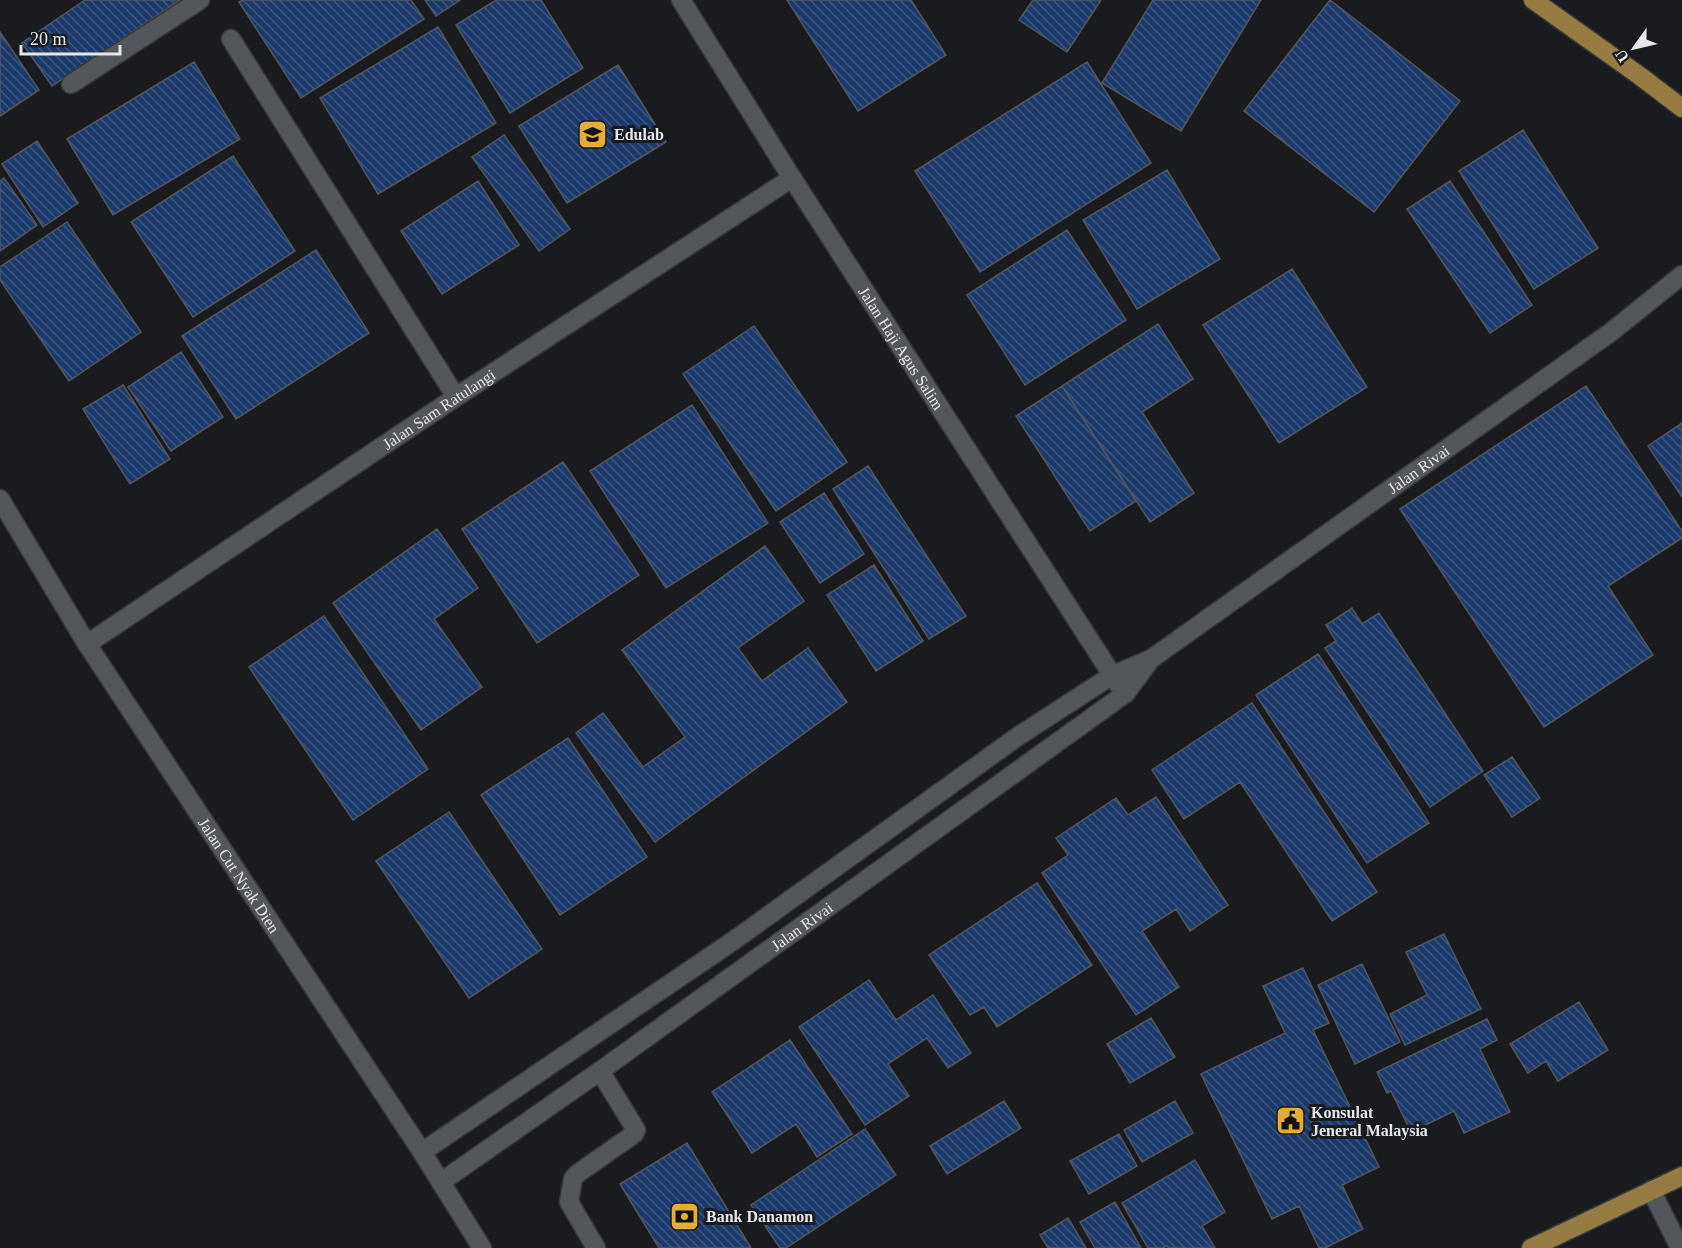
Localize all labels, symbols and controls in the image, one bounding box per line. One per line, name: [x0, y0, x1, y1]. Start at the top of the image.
scale bar: [21, 18, 120, 56]
north arrow: [1604, 18, 1664, 78]
text: 20 m: [30, 29, 67, 49]
text: U: [1611, 46, 1632, 66]
school or university icon: Edulab: [577, 118, 609, 150]
place label: Edulab: [614, 126, 664, 143]
street label: Jalan Haji Agus Salim: [856, 283, 948, 413]
street label: Jalan Sam Ratulangi: [379, 365, 499, 452]
street label: Jalan Rivai: [1384, 441, 1453, 497]
street label: Jalan Cut Nyak Dien: [196, 815, 283, 936]
street label: Jalan Rivai: [767, 898, 836, 954]
place label: Konsulat Jeneral Malaysia: [1311, 1104, 1428, 1140]
public building icon: Konsulat Jeneral Malaysia: [1274, 1105, 1306, 1137]
bank icon: Bank Danamon: [669, 1200, 701, 1232]
place label: Bank Danamon: [706, 1208, 813, 1225]

